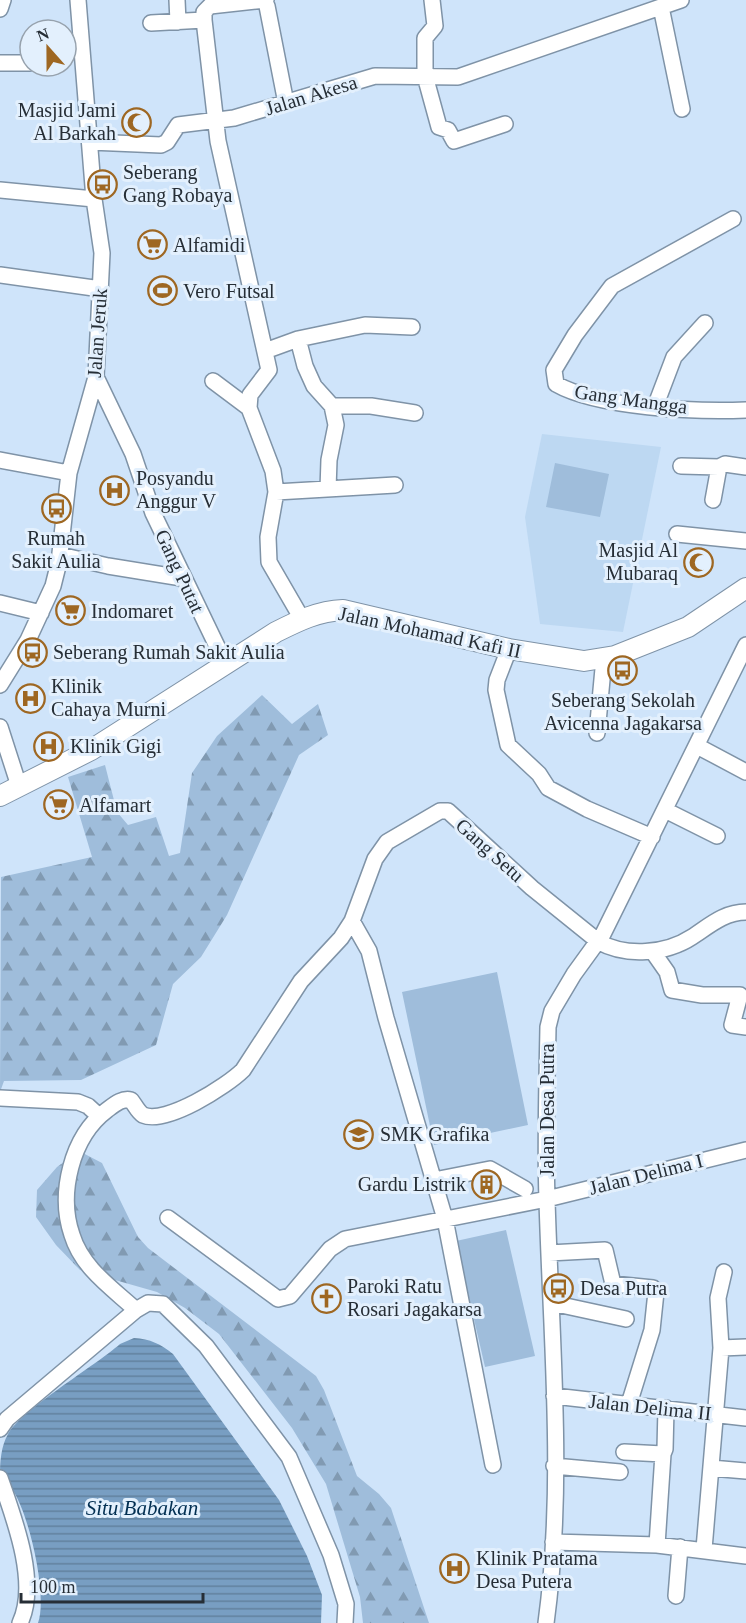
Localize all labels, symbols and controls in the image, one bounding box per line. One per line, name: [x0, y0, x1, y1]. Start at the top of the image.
north arrow: [18, 18, 78, 78]
text: N: [34, 24, 52, 44]
street label: Jalan Akesa: [262, 71, 360, 119]
place label: Masjid Jami Al Barkah: [18, 99, 116, 144]
mosque icon: Masjid Jami Al Barkah: [121, 106, 153, 138]
place label: Seberang Gang Robaya: [123, 161, 233, 207]
bus stop icon: Seberang Gang Robaya: [86, 168, 118, 200]
supermarket icon: Alfamidi: [136, 229, 168, 261]
place label: Alfamidi: [173, 234, 246, 256]
sports icon: Vero Futsal: [146, 275, 178, 307]
place label: Vero Futsal: [183, 280, 275, 302]
street label: Jalan Jeruk: [83, 288, 111, 378]
street label: Gang Mangga: [573, 380, 689, 419]
place label: Posyandu Anggur V: [136, 467, 217, 513]
hospital icon: Posyandu Anggur V: [99, 474, 131, 506]
bus stop icon: Rumah Sakit Aulia: [40, 492, 72, 524]
street label: Gang Putat: [150, 526, 209, 617]
place label: Rumah Sakit Aulia: [11, 527, 101, 572]
place label: Masjid Al Mubaraq: [599, 539, 678, 585]
mosque icon: Masjid Al Mubaraq: [683, 546, 715, 578]
supermarket icon: Indomaret: [54, 595, 86, 627]
place label: Indomaret: [91, 600, 174, 622]
street label: Jalan Mohamad Kafi II: [337, 602, 523, 662]
bus stop icon: Seberang Rumah Sakit Aulia: [16, 636, 48, 668]
place label: Seberang Rumah Sakit Aulia: [53, 641, 285, 664]
bus stop icon: Seberang Sekolah Avicenna Jagakarsa: [607, 654, 639, 686]
place label: Klinik Cahaya Murni: [51, 675, 166, 721]
hospital icon: Klinik Cahaya Murni: [14, 682, 46, 714]
place label: Seberang Sekolah Avicenna Jagakarsa: [544, 689, 702, 735]
hospital icon: Klinik Gigi: [33, 730, 65, 762]
place label: Klinik Gigi: [70, 735, 162, 758]
supermarket icon: Alfamart: [42, 789, 74, 821]
place label: Alfamart: [79, 794, 152, 816]
street label: Gang Setu: [451, 814, 529, 887]
street label: Jalan Desa Putra: [536, 1043, 558, 1177]
school or university icon: SMK Grafika: [343, 1118, 375, 1150]
place label: SMK Grafika: [380, 1123, 490, 1145]
street label: Jalan Delima I: [587, 1149, 705, 1199]
building icon: Gardu Listrik: [471, 1168, 503, 1200]
place label: Gardu Listrik: [358, 1173, 466, 1195]
bus stop icon: Desa Putra: [543, 1272, 575, 1304]
place label: Paroki Ratu Rosari Jagakarsa: [347, 1275, 482, 1321]
place label: Desa Putra: [580, 1277, 667, 1299]
church icon: Paroki Ratu Rosari Jagakarsa: [310, 1282, 342, 1314]
street label: Jalan Delima II: [588, 1390, 712, 1424]
water label: Situ Babakan: [86, 1496, 198, 1520]
place label: Klinik Pratama Desa Putera: [476, 1547, 598, 1592]
hospital icon: Klinik Pratama Desa Putera: [439, 1553, 471, 1585]
scale bar: [21, 1566, 202, 1604]
text: 100 m: [30, 1577, 76, 1597]

